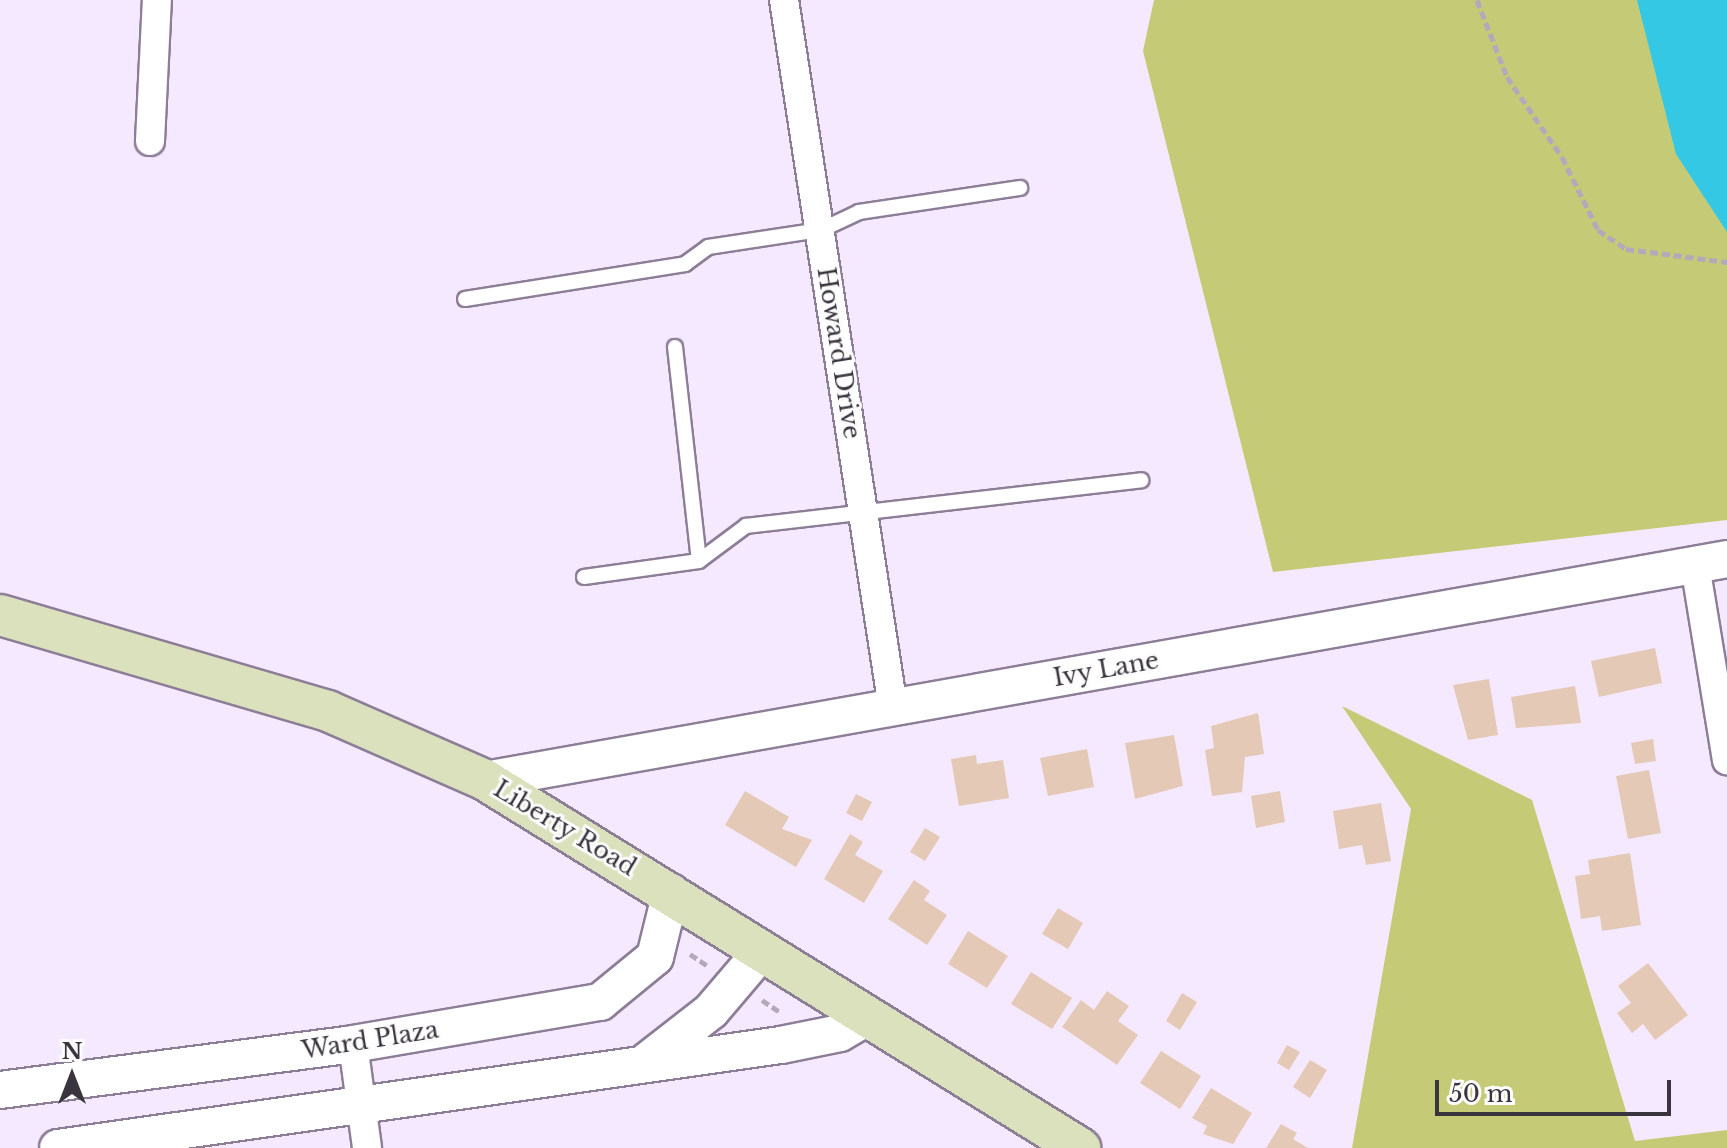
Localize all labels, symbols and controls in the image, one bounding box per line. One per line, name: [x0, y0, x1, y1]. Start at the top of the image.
street label: Howard Drive: [811, 265, 867, 441]
street label: Ivy Lane: [1051, 646, 1161, 692]
street label: Liberty Road: [488, 774, 642, 882]
street label: Ward Plaza: [300, 1015, 440, 1065]
north arrow: [32, 1036, 112, 1116]
text: N: [62, 1038, 82, 1065]
scale bar: [1439, 1064, 1675, 1114]
text: 50 m: [1449, 1079, 1512, 1108]

